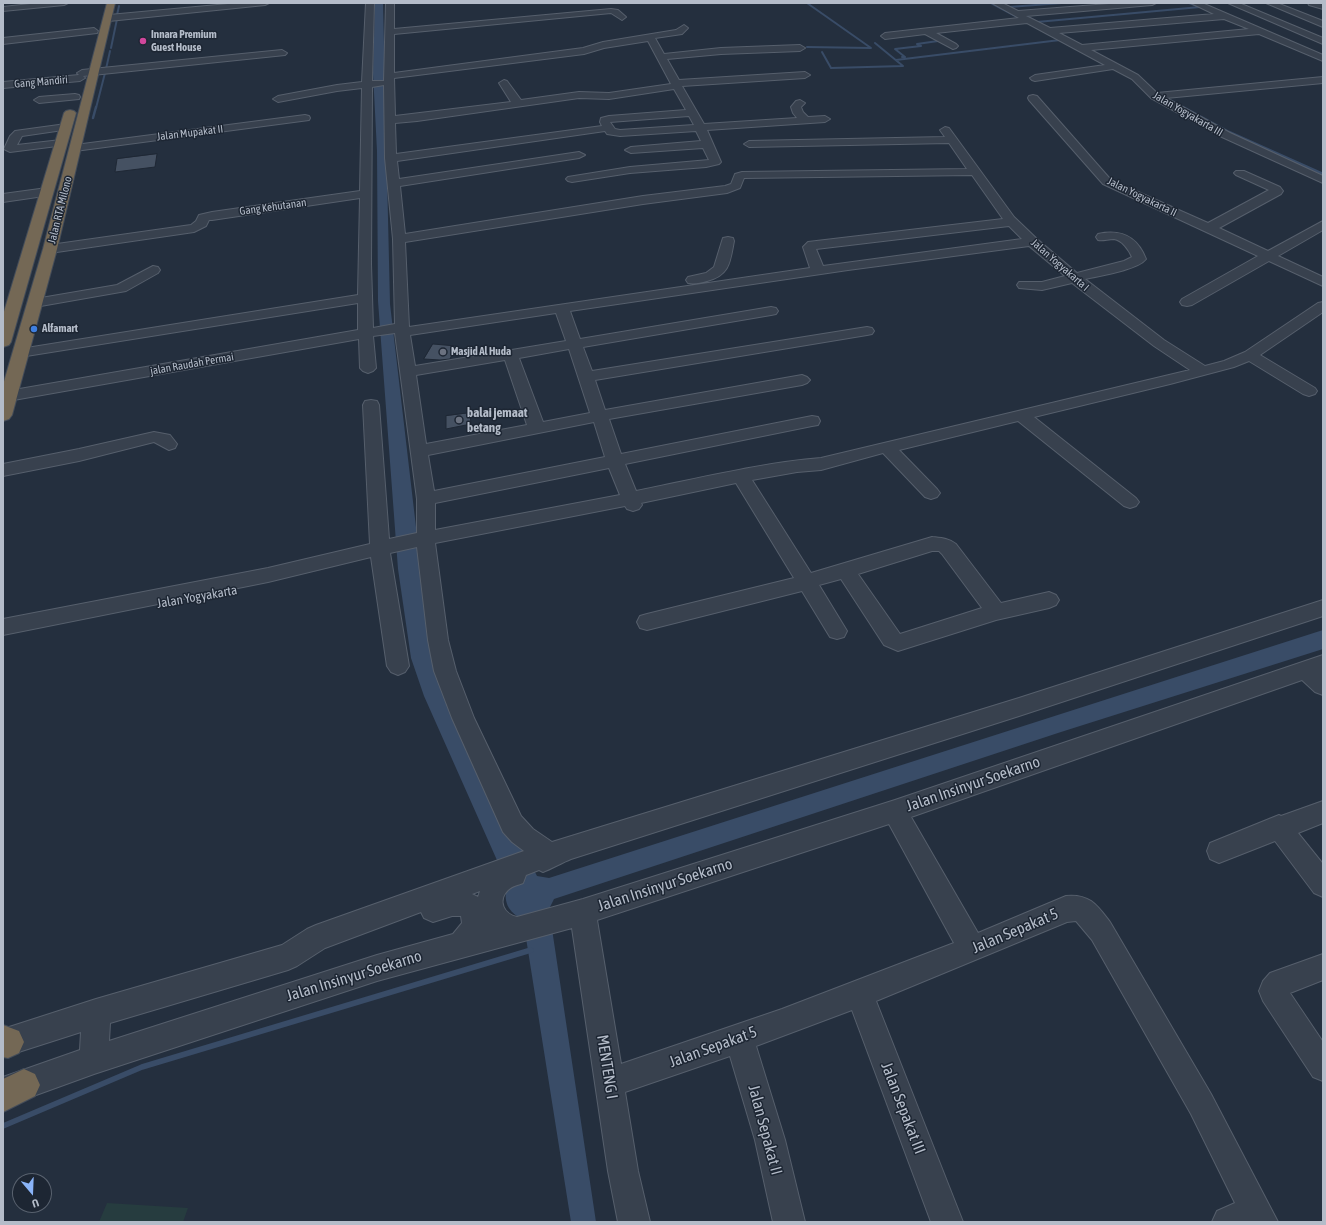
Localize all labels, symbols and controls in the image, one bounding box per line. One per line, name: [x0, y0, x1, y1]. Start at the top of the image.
place label: Innara Premium Guest House: [151, 28, 217, 54]
marker: Innara Premium Guest House: [138, 36, 148, 46]
street label: Gang Mandiri: [14, 73, 68, 91]
street label: Jalan Yogyakarta III: [1151, 89, 1225, 139]
street label: Jalan Mupakat II: [156, 122, 224, 144]
street label: Jalan Yogyakarta II: [1105, 174, 1179, 220]
street label: Jalan RTA Milono: [45, 175, 75, 245]
street label: Gang Kehutanan: [239, 196, 307, 218]
street label: Jalan Yogyakarta I: [1028, 236, 1092, 294]
place label: Alfamart: [42, 322, 78, 336]
marker: Alfamart: [29, 324, 39, 334]
place label: Masjid Al Huda: [451, 345, 511, 359]
marker: Masjid Al Huda: [438, 347, 448, 357]
street label: jalan Raudah Permai: [149, 350, 235, 378]
place label: balai jemaat betang: [467, 405, 528, 436]
marker: balai jemaat betang: [454, 415, 464, 425]
street label: Jalan Yogyakarta: [156, 582, 238, 612]
street label: Jalan Insinyur Soekarno: [904, 752, 1042, 816]
street label: Jalan Insinyur Soekarno: [595, 854, 735, 916]
street label: Jalan Sepakat 5: [969, 904, 1061, 958]
street label: Jalan Insinyur Soekarno: [284, 946, 424, 1006]
street label: Jalan Sepakat 5: [666, 1022, 760, 1072]
street label: MENTENG I: [592, 1033, 622, 1101]
street label: Jalan Sepakat III: [877, 1059, 929, 1157]
street label: Jalan Sepakat II: [744, 1083, 786, 1177]
north arrow: [12, 1173, 52, 1213]
text: U: [31, 1197, 41, 1210]

